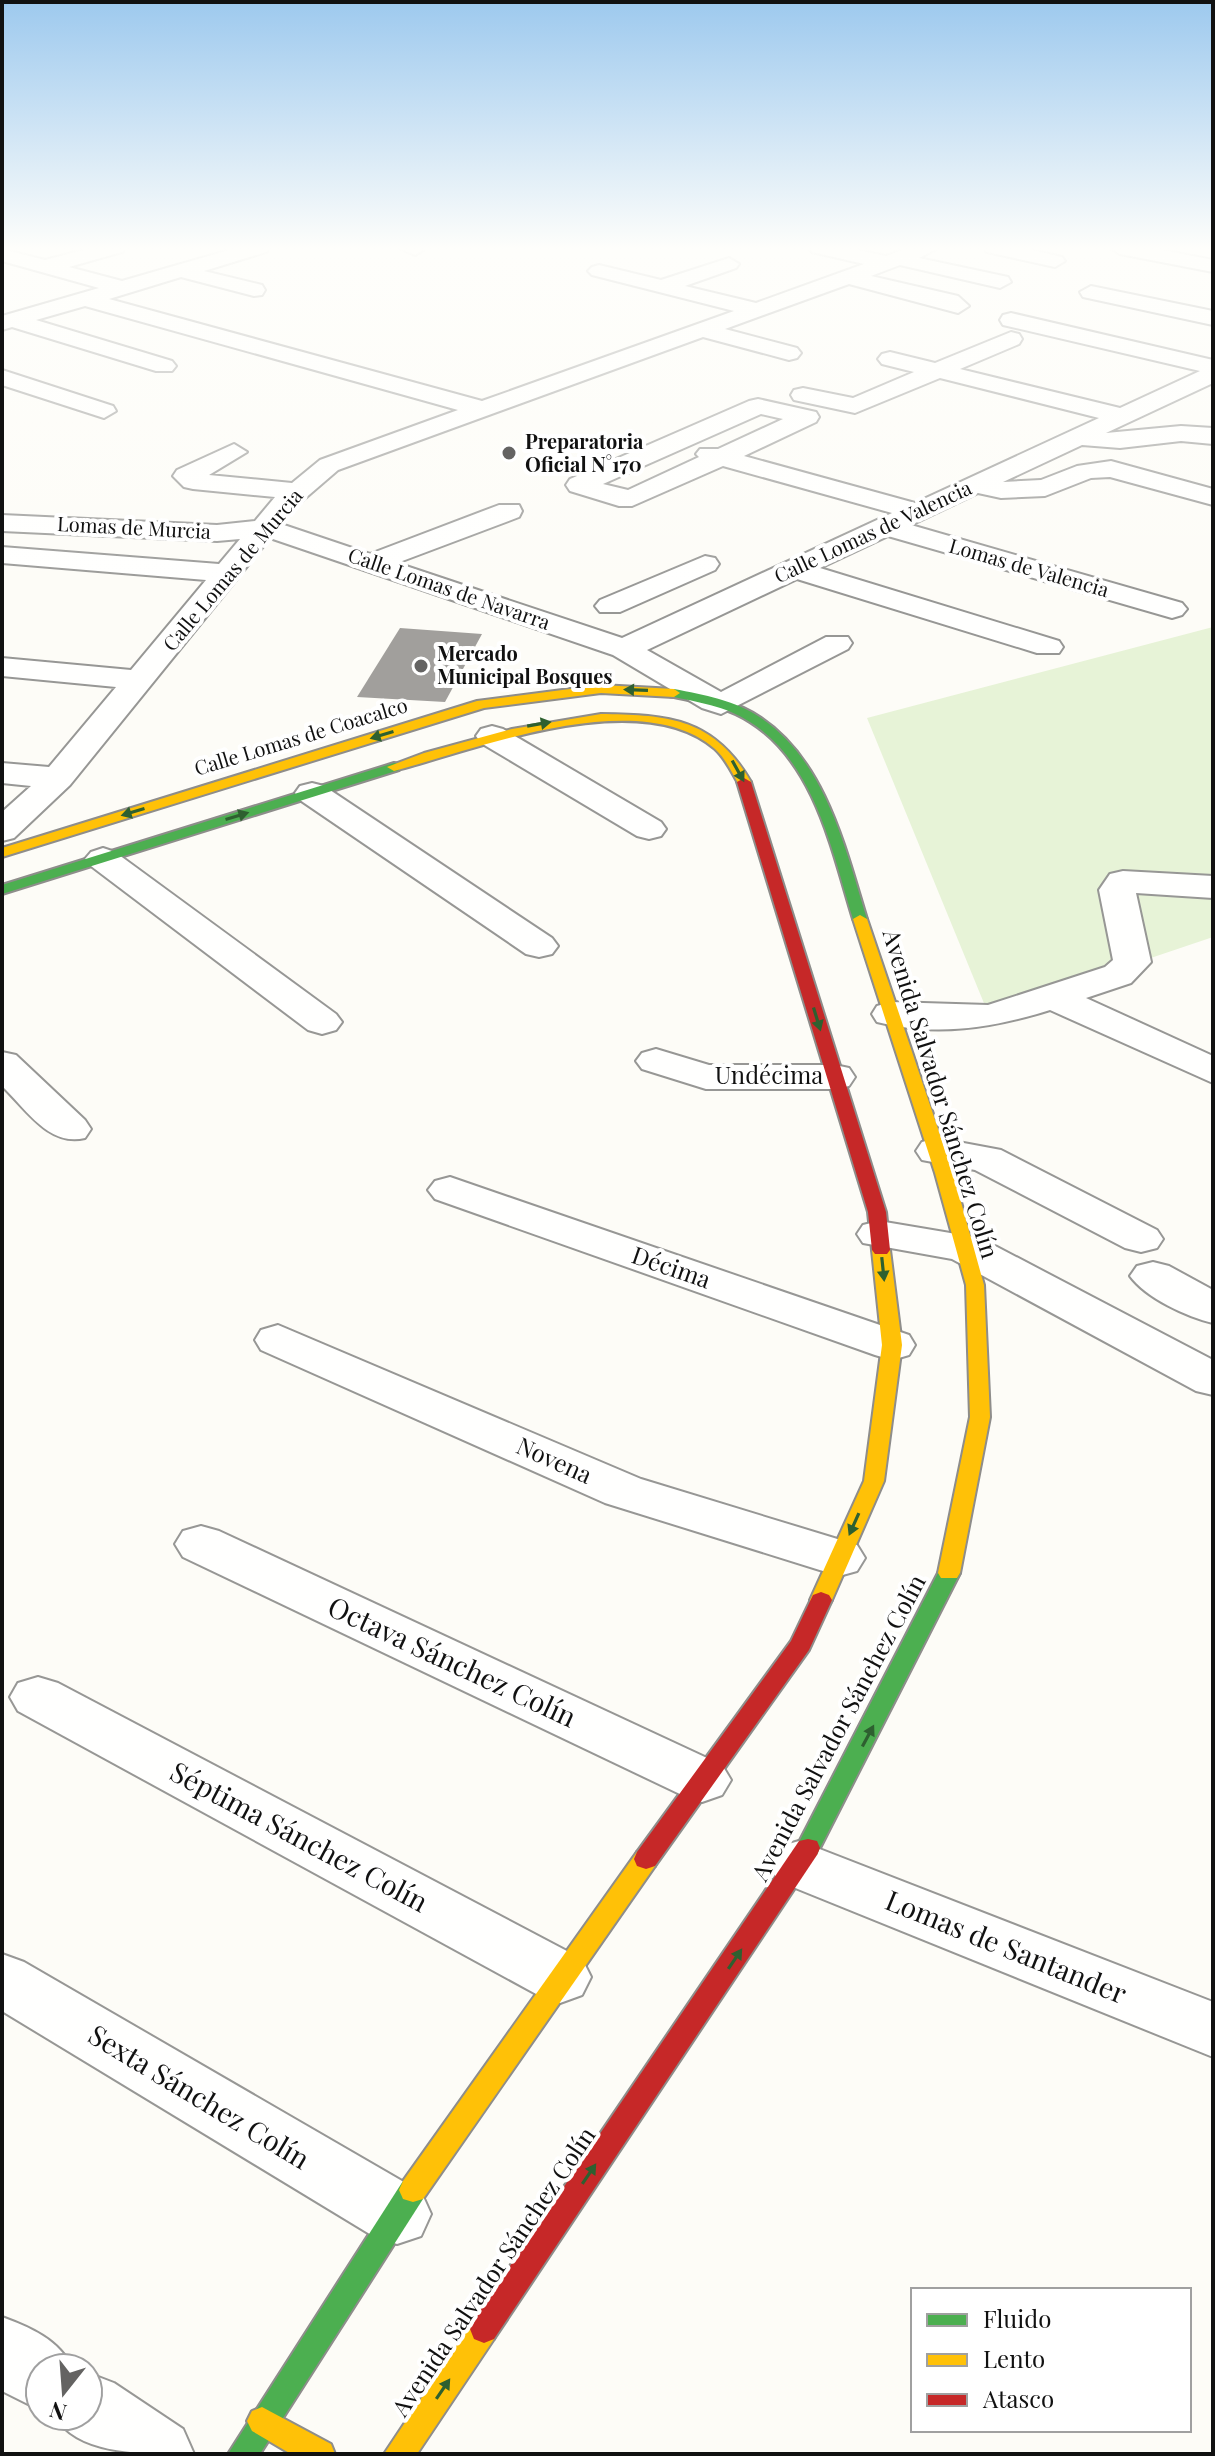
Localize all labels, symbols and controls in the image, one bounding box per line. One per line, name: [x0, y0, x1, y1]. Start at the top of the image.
place label: Preparatoria Oficial N°170: [525, 427, 644, 477]
marker: Preparatoria Oficial N°170: [500, 444, 518, 462]
street label: Calle Lomas de Valencia: [769, 473, 975, 588]
street label: Calle Lomas de Murcia: [156, 482, 308, 656]
street label: Lomas de Murcia: [57, 509, 212, 544]
street label: Lomas de Valencia: [946, 531, 1112, 602]
street label: Calle Lomas de Navarra: [345, 540, 554, 635]
place label: Mercado Municipal Bosques: [437, 639, 613, 689]
marker: Mercado Municipal Bosques: [412, 657, 430, 675]
one-way arrow: [623, 683, 648, 696]
street label: Calle Lomas de Coacalco: [191, 690, 411, 781]
one-way arrow: [527, 718, 552, 730]
one-way arrow: [369, 729, 393, 742]
one-way arrow: [731, 760, 745, 783]
one-way arrow: [121, 806, 145, 819]
one-way arrow: [225, 810, 249, 822]
street label: Avenida Salvador Sánchez Colín: [876, 924, 1007, 1262]
one-way arrow: [811, 1007, 824, 1031]
street label: Undécima: [715, 1058, 823, 1090]
street label: Décima: [628, 1238, 715, 1295]
one-way arrow: [877, 1257, 890, 1282]
street label: Novena: [512, 1428, 598, 1490]
one-way arrow: [848, 1512, 861, 1535]
street label: Avenida Salvador Sánchez Colín: [742, 1568, 932, 1887]
street label: Octava Sánchez Colín: [323, 1587, 583, 1735]
one-way arrow: [860, 1725, 874, 1747]
street label: Séptima Sánchez Colín: [164, 1752, 435, 1919]
street label: Lomas de Santander: [881, 1880, 1133, 2011]
one-way arrow: [727, 1948, 741, 1970]
street label: Sexta Sánchez Colín: [82, 2015, 317, 2176]
street label: Avenida Salvador Sánchez Colín: [383, 2120, 601, 2423]
one-way arrow: [581, 2164, 596, 2185]
legend: [911, 2288, 1191, 2432]
text: Fluido: [983, 2302, 1051, 2334]
text: Lento: [983, 2342, 1045, 2374]
north arrow: [24, 2352, 104, 2432]
one-way arrow: [435, 2379, 450, 2400]
text: Atasco: [982, 2382, 1054, 2414]
text: N: [46, 2395, 70, 2429]

